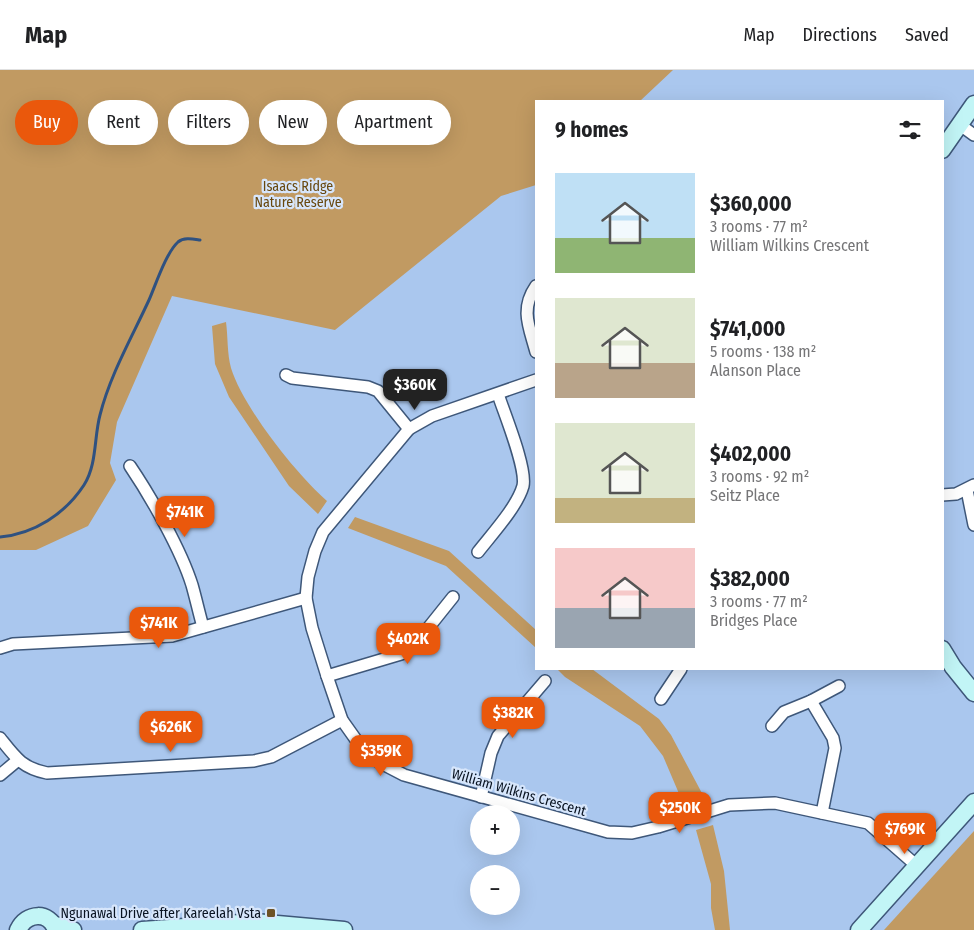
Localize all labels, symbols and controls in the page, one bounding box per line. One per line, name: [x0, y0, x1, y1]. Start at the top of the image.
text: Map: [25, 21, 67, 49]
text: Map: [743, 24, 775, 46]
text: Directions: [803, 24, 877, 46]
text: Saved: [905, 24, 949, 46]
chip: Buy: [15, 100, 78, 145]
chip: Rent: [88, 100, 158, 145]
chip: Filters: [168, 100, 249, 145]
chip: New: [259, 100, 327, 145]
chip: Apartment: [337, 100, 451, 145]
icon: filters: [896, 116, 924, 144]
text: 9 homes: [555, 117, 628, 143]
park label: Isaacs Ridge Nature Reserve: [254, 178, 342, 211]
text: $360,000: [710, 191, 792, 217]
icon: home: [595, 193, 655, 253]
text: 3 rooms · 77 m²: [710, 217, 808, 236]
text: William Wilkins Crescent: [710, 236, 869, 255]
text: $741,000: [710, 316, 786, 342]
icon: home: [595, 318, 655, 378]
text: 5 rooms · 138 m²: [710, 342, 816, 361]
text: Alanson Place: [710, 361, 801, 380]
pin: $360K: [380, 368, 450, 411]
text: $360K: [394, 375, 436, 394]
text: $402,000: [710, 441, 791, 467]
icon: home: [595, 443, 655, 503]
text: 3 rooms · 92 m²: [710, 467, 809, 486]
text: Seitz Place: [710, 486, 780, 505]
pin: $741K: [150, 496, 220, 538]
text: $741K: [166, 502, 204, 521]
text: $382,000: [710, 566, 790, 592]
icon: home: [595, 568, 655, 628]
text: 3 rooms · 77 m²: [710, 592, 808, 611]
pin: $741K: [124, 606, 194, 649]
text: Bridges Place: [710, 611, 797, 630]
text: $741K: [140, 613, 178, 632]
pin: $402K: [373, 622, 443, 665]
text: $402K: [387, 629, 429, 648]
pin: $382K: [478, 696, 548, 739]
text: $382K: [493, 703, 533, 722]
pin: $626K: [136, 710, 206, 753]
text: $626K: [150, 717, 192, 736]
pin: $359K: [346, 734, 416, 777]
text: $359K: [361, 741, 401, 760]
street label: William Wilkins Crescent: [450, 765, 588, 820]
pin: $250K: [645, 792, 715, 834]
text: $250K: [659, 798, 701, 817]
map controls: [470, 805, 520, 915]
button: +: [470, 805, 520, 855]
pin: $769K: [870, 812, 940, 855]
text: $769K: [885, 819, 925, 838]
button: −: [470, 865, 520, 915]
place label: Ngunawal Drive after Kareelah Vsta: [61, 905, 261, 922]
marker: Ngunawal Drive after Kareelah Vsta: [265, 907, 277, 919]

